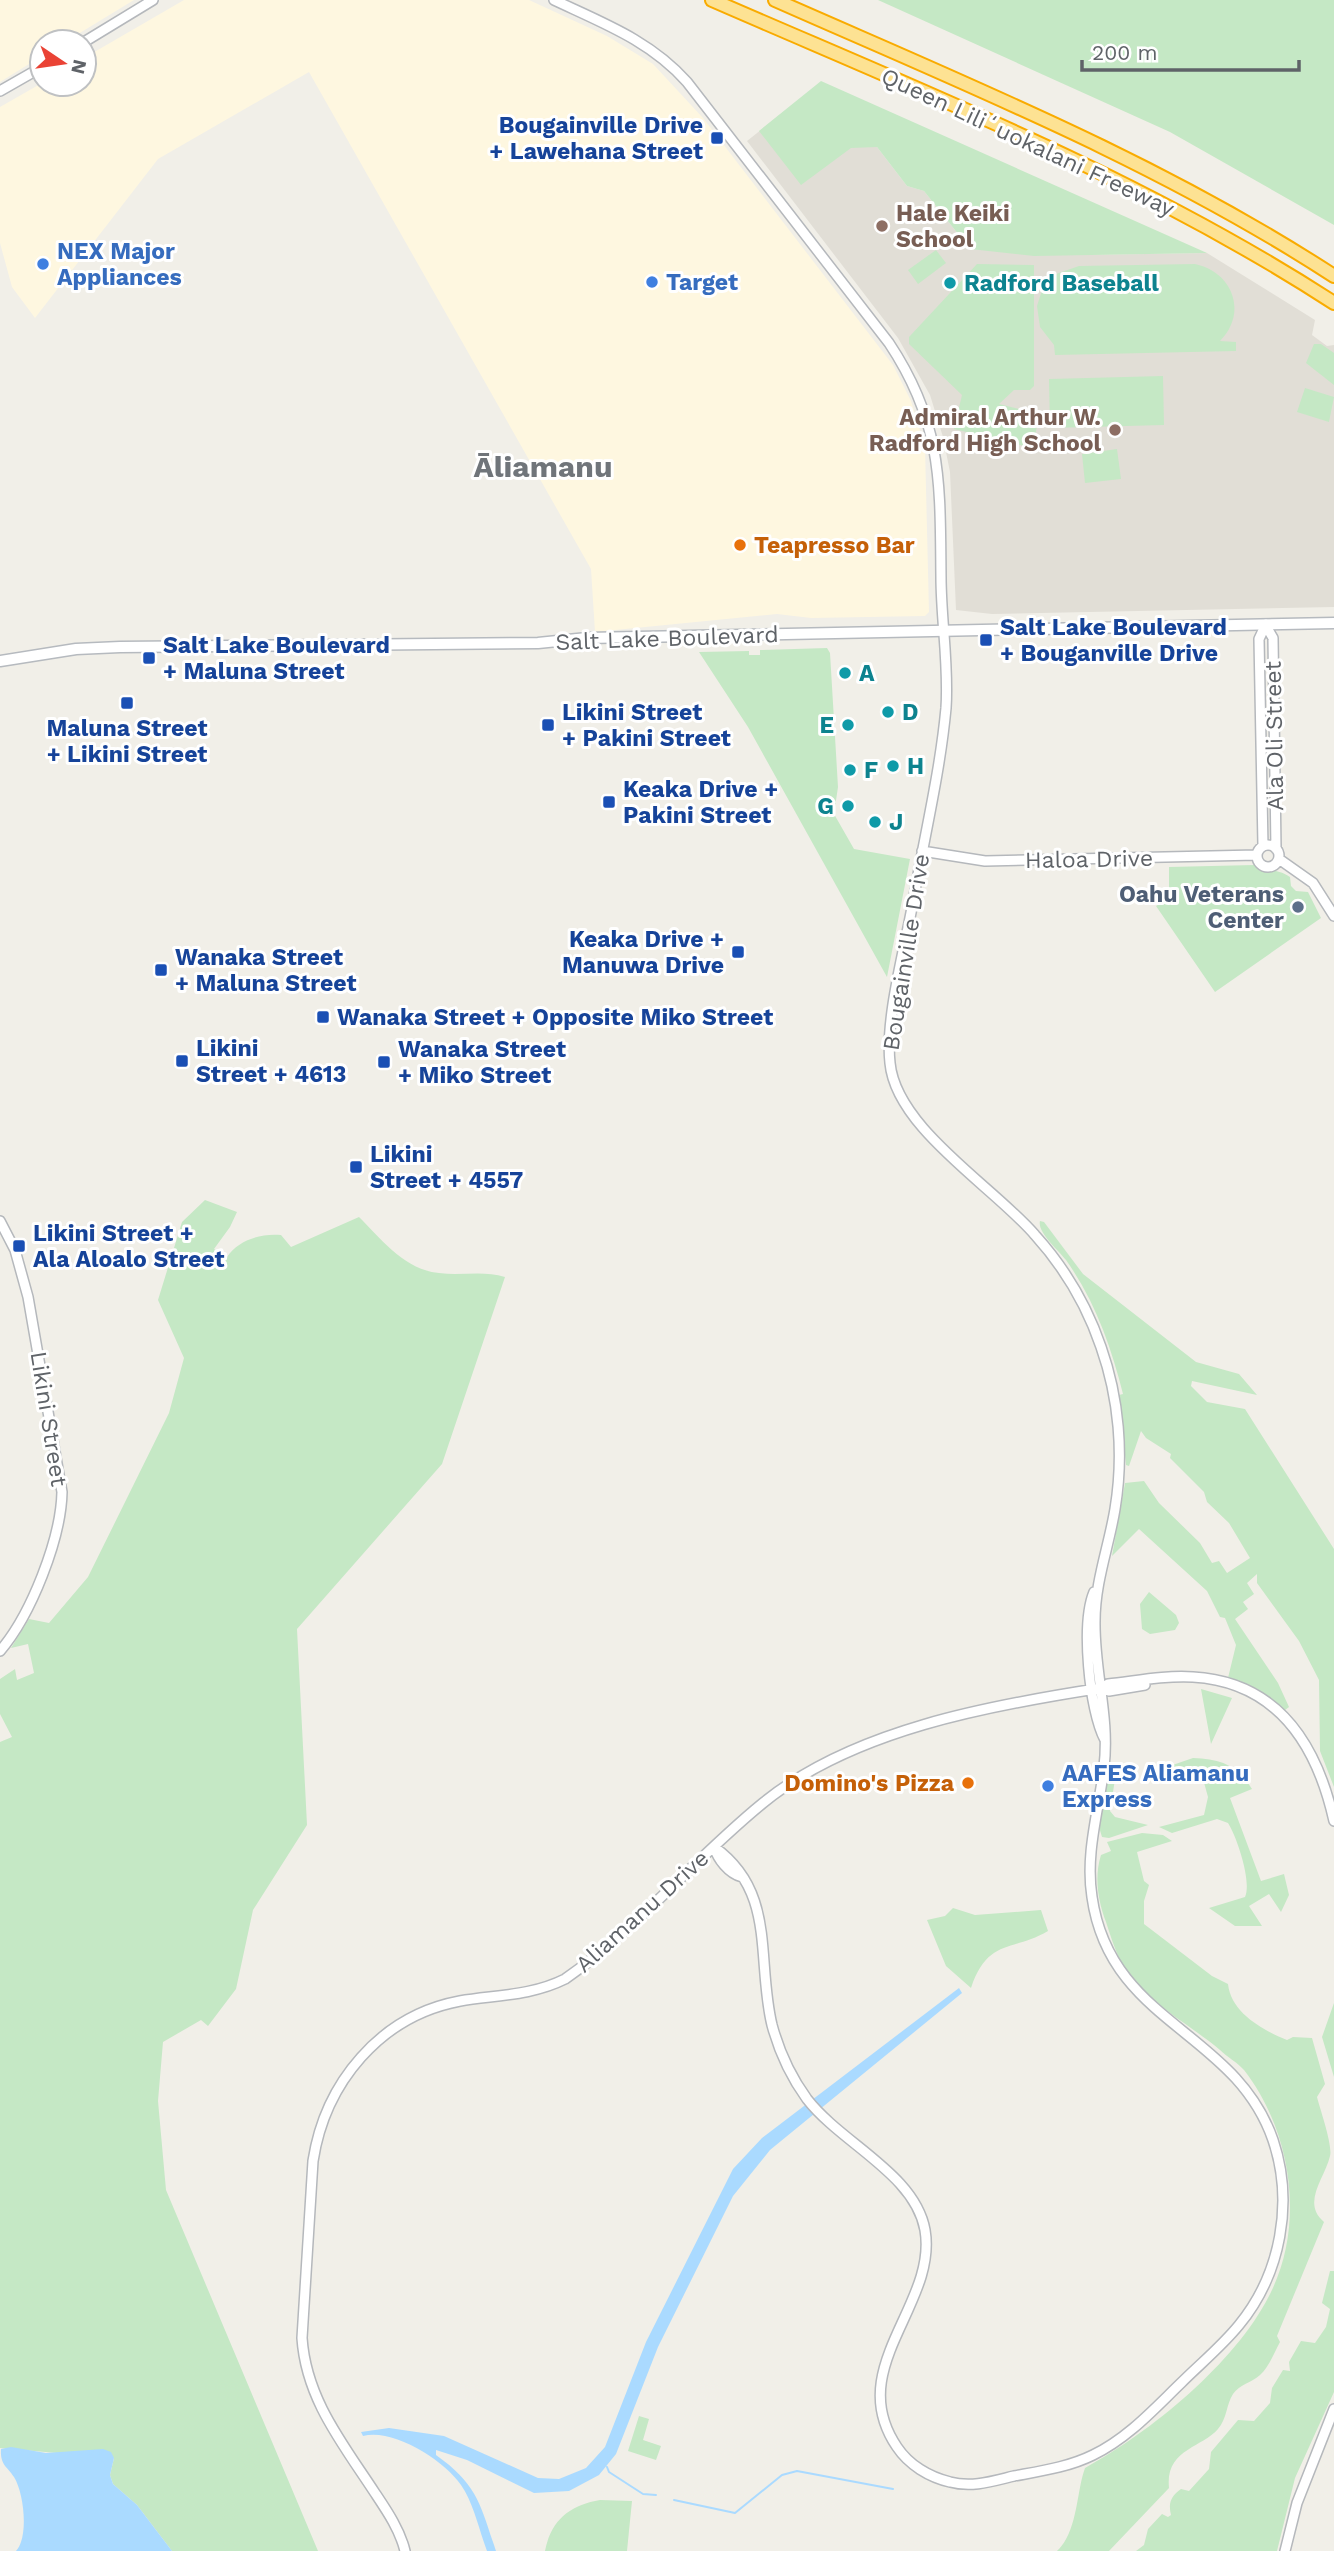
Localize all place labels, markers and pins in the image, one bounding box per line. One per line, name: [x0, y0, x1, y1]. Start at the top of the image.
place label: Bougainville Drive + Lawehana Street: [489, 112, 703, 165]
marker: Bougainville Drive + Lawehana Street: [709, 130, 725, 146]
place label: Hale Keiki School: [896, 200, 1010, 253]
marker: Hale Keiki School: [874, 218, 890, 234]
place label: NEX Major Appliances: [57, 238, 182, 291]
marker: NEX Major Appliances: [35, 256, 51, 272]
place label: Target: [666, 269, 738, 296]
place label: Radford Baseball: [964, 270, 1159, 297]
marker: Target: [644, 274, 660, 290]
marker: Radford Baseball: [942, 275, 958, 291]
place label: Admiral Arthur W. Radford High School: [869, 404, 1101, 457]
marker: Admiral Arthur W. Radford High School: [1107, 422, 1123, 438]
place label: Teapresso Bar: [754, 532, 915, 559]
marker: Teapresso Bar: [732, 537, 748, 553]
place label: Salt Lake Boulevard + Bouganville Drive: [1000, 614, 1227, 667]
place label: Salt Lake Boulevard + Maluna Street: [163, 632, 390, 685]
marker: Salt Lake Boulevard + Bouganville Drive: [978, 632, 994, 648]
marker: Salt Lake Boulevard + Maluna Street: [141, 650, 157, 666]
place label: A: [859, 660, 875, 687]
marker: A: [837, 665, 853, 681]
marker: Maluna Street + Likini Street: [119, 695, 135, 711]
place label: Likini Street + Pakini Street: [562, 699, 731, 752]
place label: D: [902, 699, 919, 726]
marker: D: [880, 704, 896, 720]
place label: E: [819, 712, 834, 739]
place label: Maluna Street + Likini Street: [46, 715, 208, 768]
marker: Likini Street + Pakini Street: [540, 717, 556, 733]
marker: E: [840, 717, 856, 733]
place label: H: [907, 753, 924, 780]
place label: F: [864, 757, 878, 784]
marker: H: [885, 758, 901, 774]
marker: F: [842, 762, 858, 778]
place label: Keaka Drive + Pakini Street: [623, 776, 778, 829]
place label: G: [817, 793, 834, 820]
marker: Keaka Drive + Pakini Street: [601, 794, 617, 810]
marker: G: [840, 798, 856, 814]
place label: J: [889, 809, 903, 836]
marker: J: [867, 814, 883, 830]
place label: Oahu Veterans Center: [1119, 881, 1284, 934]
marker: Oahu Veterans Center: [1290, 899, 1306, 915]
place label: Keaka Drive + Manuwa Drive: [562, 926, 724, 979]
place label: Wanaka Street + Maluna Street: [175, 944, 357, 997]
marker: Keaka Drive + Manuwa Drive: [730, 944, 746, 960]
marker: Wanaka Street + Maluna Street: [153, 962, 169, 978]
place label: Wanaka Street + Opposite Miko Street: [337, 1004, 773, 1031]
marker: Wanaka Street + Opposite Miko Street: [315, 1009, 331, 1025]
place label: Likini Street + 4613: [196, 1035, 346, 1088]
place label: Wanaka Street + Miko Street: [398, 1036, 566, 1089]
marker: Likini Street + 4613: [174, 1053, 190, 1069]
marker: Wanaka Street + Miko Street: [376, 1054, 392, 1070]
place label: Likini Street + 4557: [370, 1141, 523, 1194]
marker: Likini Street + 4557: [348, 1159, 364, 1175]
place label: Likini Street + Ala Aloalo Street: [33, 1220, 225, 1273]
marker: Likini Street + Ala Aloalo Street: [11, 1238, 27, 1254]
place label: AAFES Aliamanu Express: [1062, 1760, 1249, 1813]
place label: Domino's Pizza: [784, 1770, 955, 1797]
marker: Domino's Pizza: [960, 1775, 976, 1791]
marker: AAFES Aliamanu Express: [1040, 1778, 1056, 1794]

